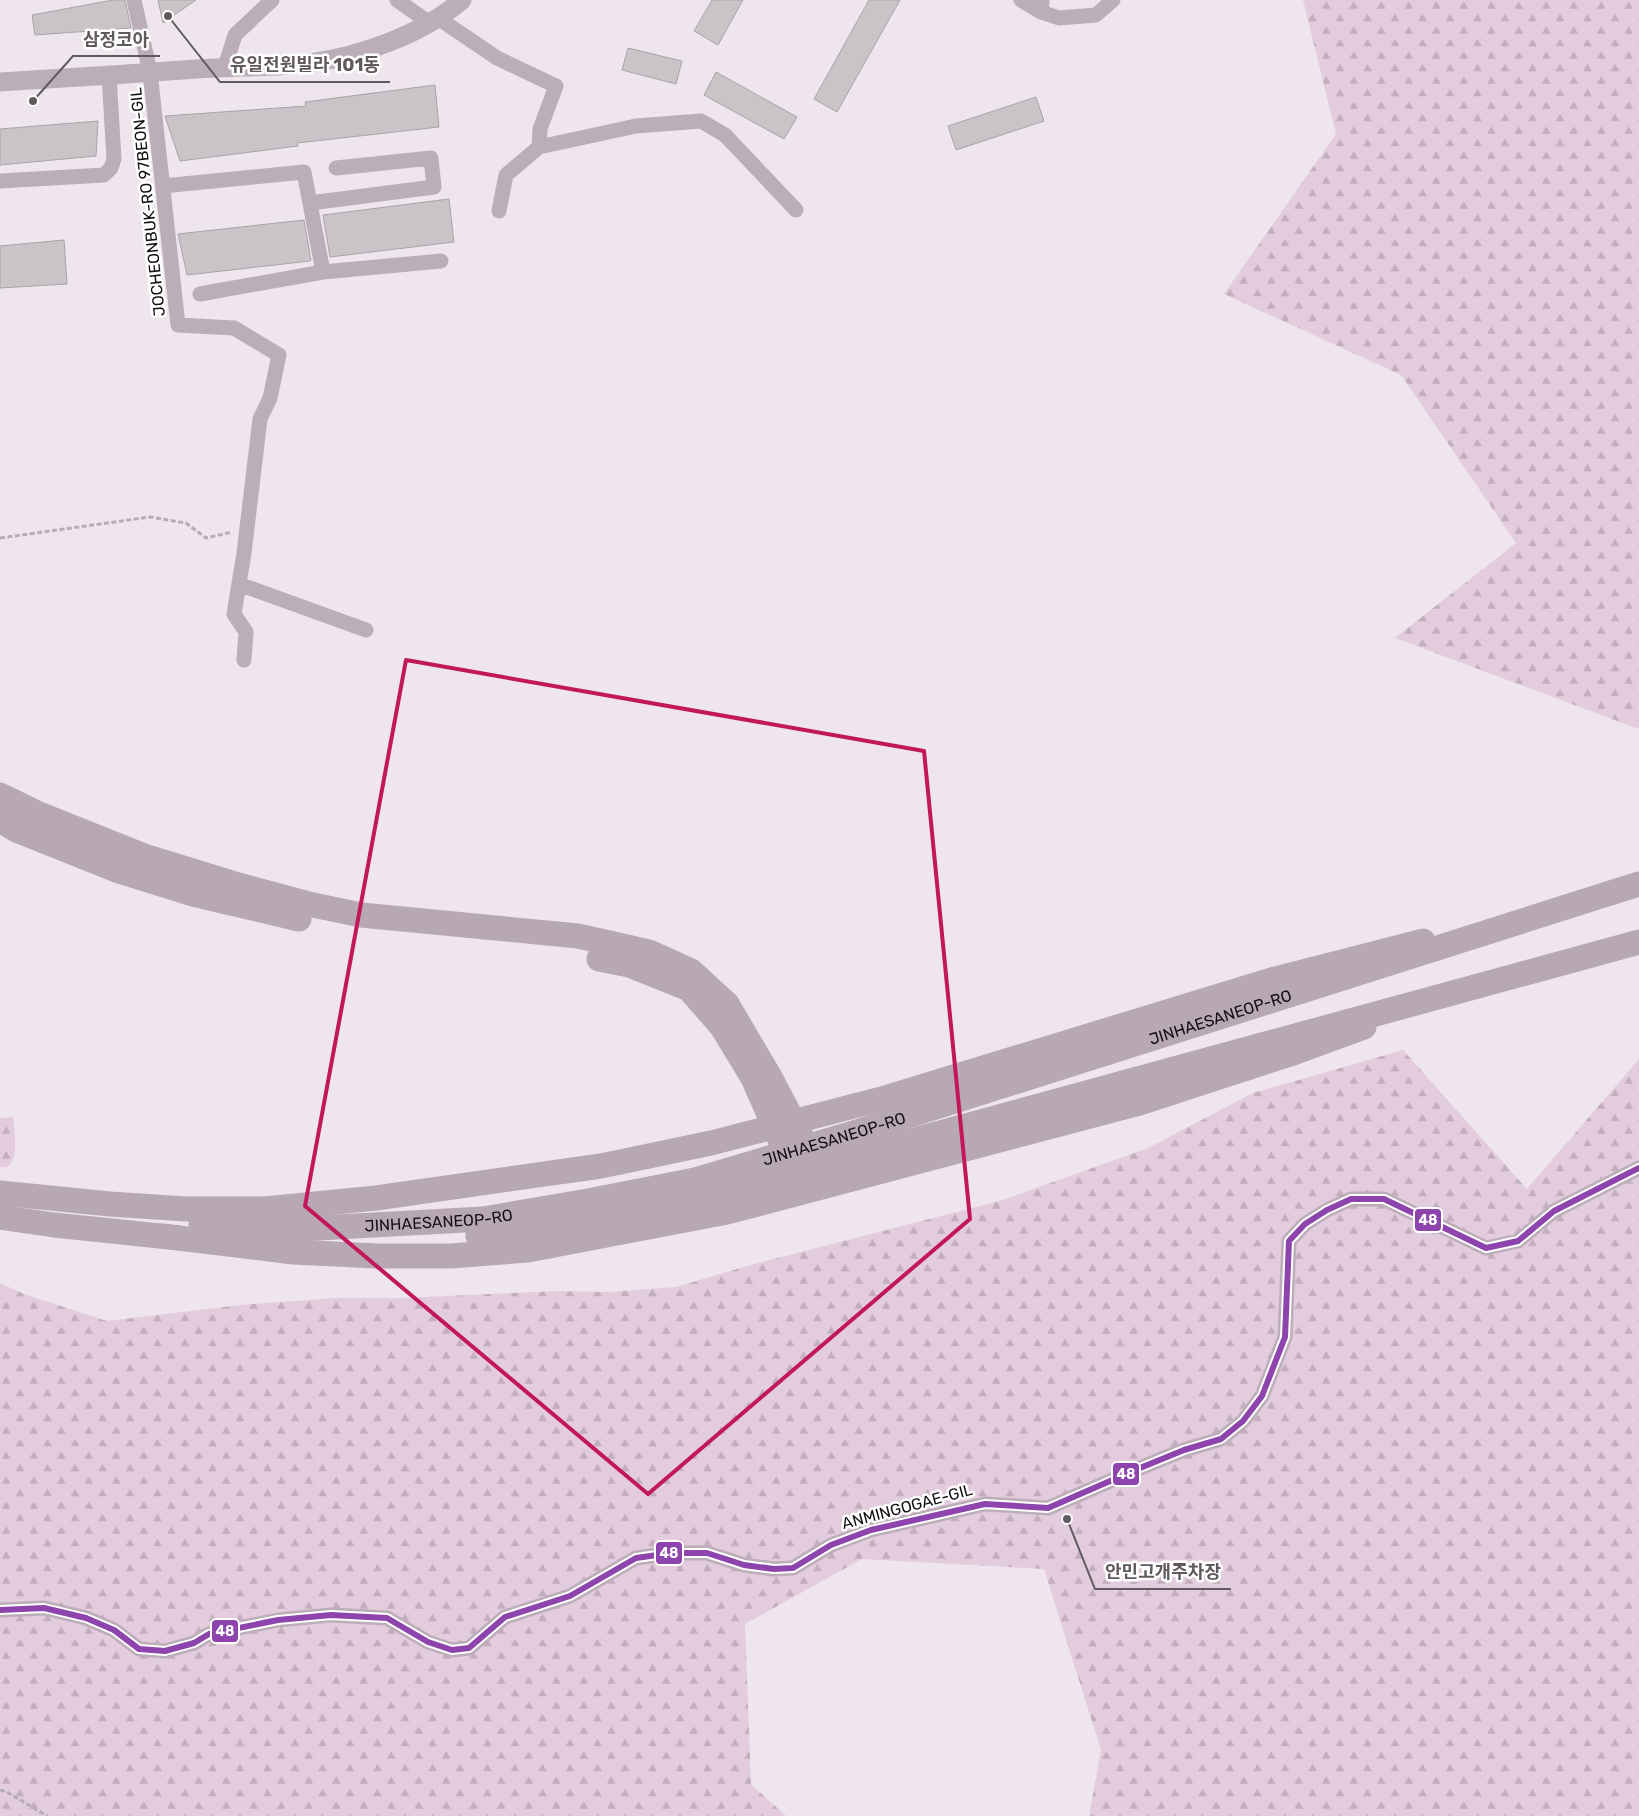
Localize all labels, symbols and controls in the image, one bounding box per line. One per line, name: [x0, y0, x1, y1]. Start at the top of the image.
callout: 삼정코아: [73, 23, 160, 56]
text: 삼정코아: [83, 29, 150, 51]
callout: 유일전원빌라 101동: [220, 49, 390, 82]
text: 유일전원빌라 101동: [230, 54, 380, 76]
street label: JOCHEONBUK-RO 97BEON-GIL: [126, 87, 169, 317]
street label: JINHAESANEOP-RO: [1147, 986, 1294, 1049]
street label: JINHAESANEOP-RO: [760, 1108, 908, 1170]
street label: JINHAESANEOP-RO: [364, 1205, 514, 1236]
line badge: 48: [1414, 1208, 1442, 1232]
text: 48: [1418, 1212, 1438, 1229]
line badge: 48: [1112, 1462, 1140, 1486]
text: 48: [1116, 1466, 1136, 1483]
street label: ANMINGOGAE-GIL: [840, 1480, 975, 1533]
line badge: 48: [655, 1541, 683, 1565]
text: 48: [659, 1545, 679, 1562]
callout: 안민고개주차장: [1095, 1556, 1231, 1589]
text: 안민고개주차장: [1105, 1561, 1221, 1583]
line badge: 48: [211, 1619, 239, 1643]
text: 48: [215, 1623, 235, 1640]

